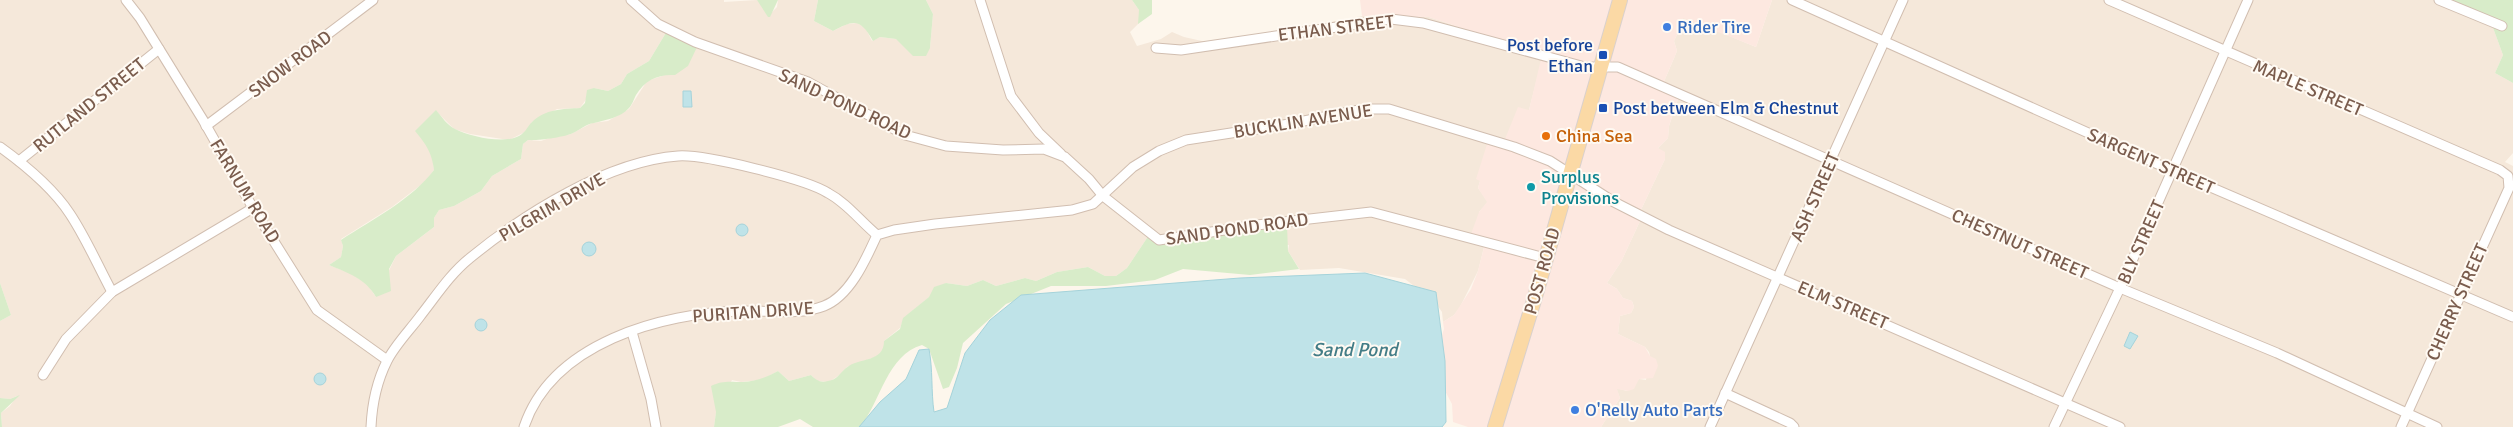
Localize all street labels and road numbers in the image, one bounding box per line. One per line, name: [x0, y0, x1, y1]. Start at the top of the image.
street label: ETHAN STREET: [1277, 10, 1395, 46]
street label: SNOW ROAD: [244, 26, 336, 102]
street label: RUTLAND STREET: [28, 53, 150, 157]
street label: MAPLE STREET: [2250, 55, 2367, 121]
street label: SAND POND ROAD: [775, 64, 915, 144]
street label: BUCKLIN AVENUE: [1232, 99, 1374, 143]
street label: SARGENT STREET: [2084, 123, 2218, 199]
street label: FARNUM ROAD: [205, 135, 285, 247]
street label: ASH STREET: [1786, 149, 1845, 245]
street label: PILGRIM DRIVE: [495, 168, 609, 246]
street label: BLY STREET: [2113, 196, 2169, 288]
street label: CHESTNUT STREET: [1948, 204, 2092, 284]
street label: SAND POND ROAD: [1164, 208, 1310, 250]
street label: POST ROAD: [1519, 225, 1565, 317]
street label: CHERRY STREET: [2421, 240, 2493, 364]
street label: ELM STREET: [1794, 276, 1892, 334]
street label: PURITAN DRIVE: [692, 297, 814, 327]

